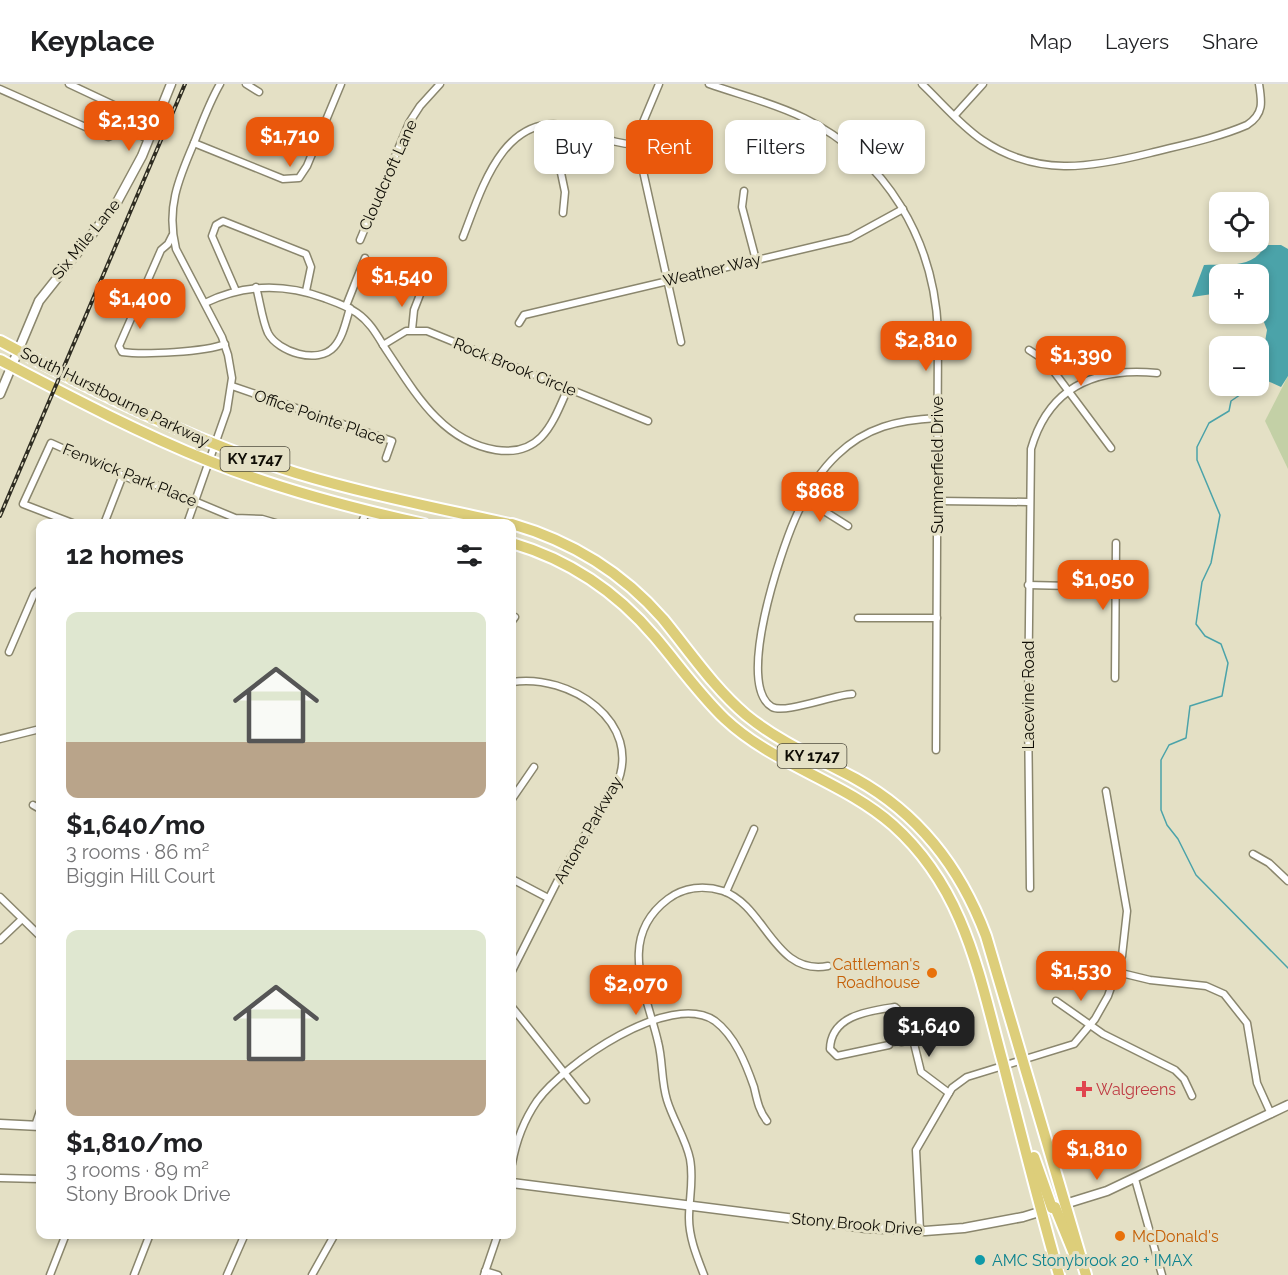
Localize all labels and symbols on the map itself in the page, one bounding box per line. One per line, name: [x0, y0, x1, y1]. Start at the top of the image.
pin: $2,130: [80, 101, 178, 152]
pin: $1,710: [241, 117, 339, 168]
street label: Cloudcroft Lane: [355, 117, 421, 233]
street label: Six Mile Lane: [48, 195, 124, 283]
street label: Weather Way: [661, 249, 763, 290]
pin: $1,540: [353, 257, 451, 308]
pin: $1,400: [91, 279, 189, 330]
pin: $2,810: [877, 321, 975, 372]
street label: Rock Brook Circle: [451, 334, 579, 400]
pin: $1,390: [1032, 336, 1130, 387]
street label: South Hurstbourne Parkway: [18, 343, 213, 451]
street label: Office Pointe Place: [252, 386, 388, 448]
street label: Summerfield Drive: [928, 396, 947, 534]
street label: Fenwick Park Place: [60, 439, 200, 511]
road number: KY 1747: [220, 447, 290, 471]
pin: $868: [784, 472, 856, 523]
pin: $1,050: [1054, 560, 1152, 611]
street label: Lacevine Road: [1019, 640, 1038, 750]
road number: KY 1747: [778, 744, 846, 768]
street label: Antone Parkway: [550, 773, 626, 887]
pin: $1,530: [1032, 951, 1130, 1002]
place label: Cattleman's Roadhouse: [833, 955, 920, 992]
pin: $2,070: [587, 965, 685, 1016]
marker: Cattleman's Roadhouse: [925, 966, 939, 980]
pin: $1,640: [880, 1007, 978, 1058]
place label: Walgreens: [1096, 1080, 1176, 1099]
marker: Walgreens: [1077, 1082, 1091, 1096]
pin: $1,810: [1048, 1130, 1146, 1181]
street label: Stony Brook Drive: [791, 1209, 923, 1239]
place label: McDonald's: [1132, 1227, 1219, 1246]
marker: McDonald's: [1113, 1229, 1127, 1243]
place label: AMC Stonybrook 20 + IMAX: [992, 1251, 1194, 1270]
marker: AMC Stonybrook 20 + IMAX: [973, 1253, 987, 1267]

